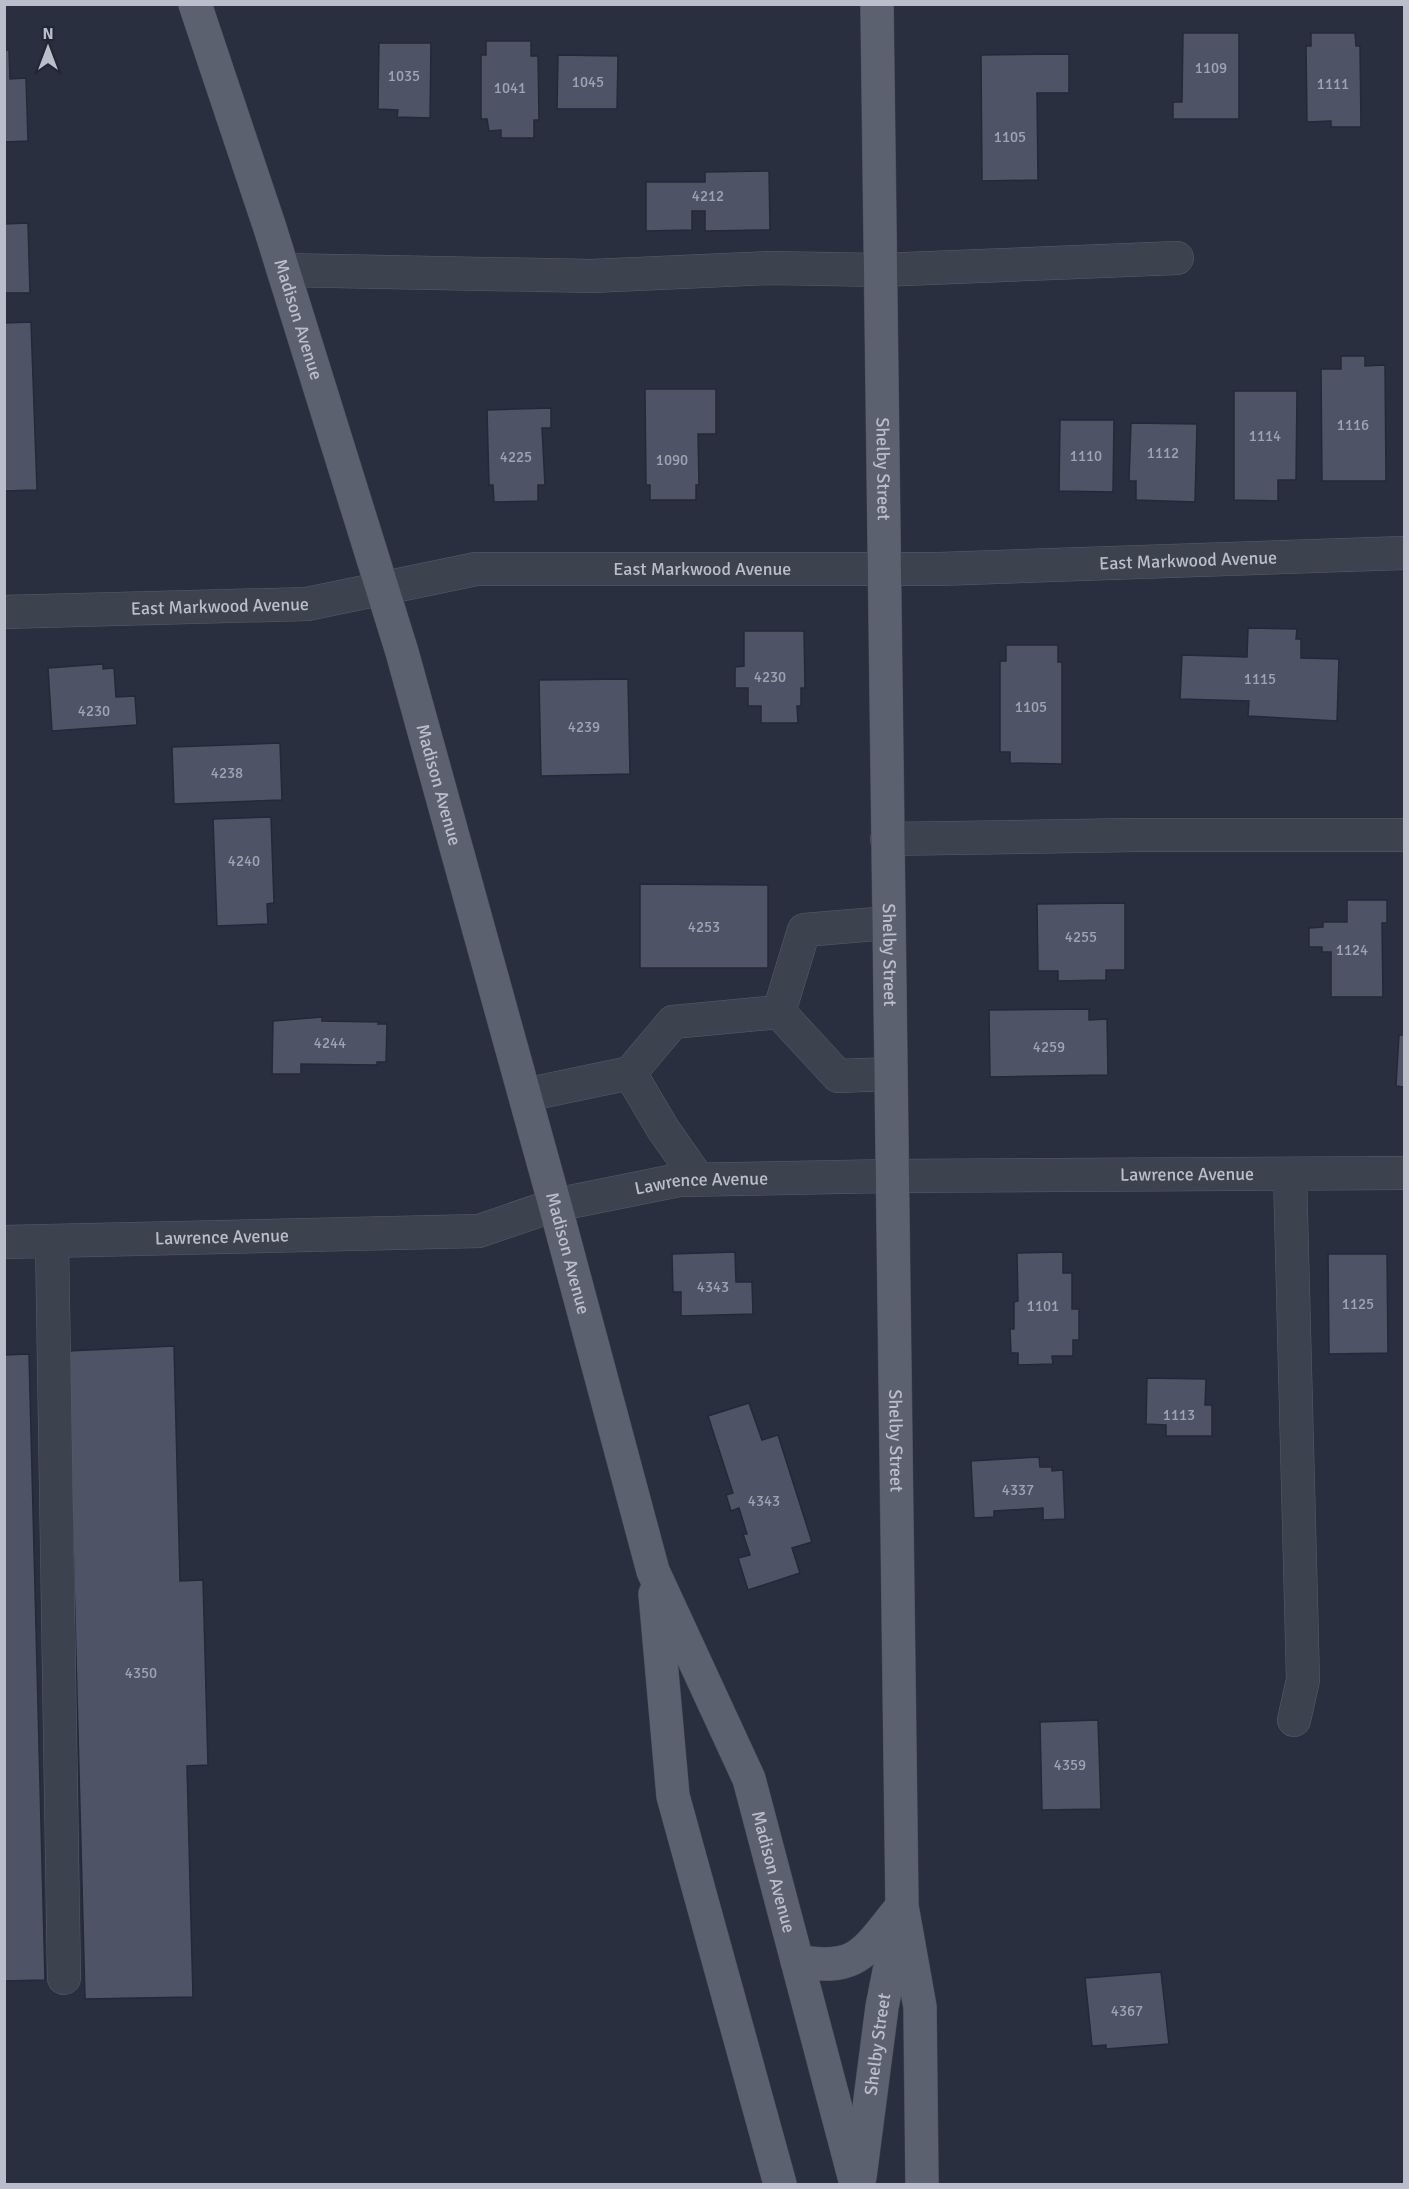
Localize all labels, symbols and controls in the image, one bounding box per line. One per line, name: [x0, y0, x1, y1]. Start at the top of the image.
north arrow: [18, 18, 78, 78]
text: N: [42, 24, 54, 44]
house number: 1109: [1195, 59, 1227, 77]
house number: 1035: [388, 67, 420, 85]
house number: 1045: [572, 73, 604, 91]
house number: 1111: [1317, 75, 1349, 93]
house number: 1041: [494, 79, 526, 97]
house number: 1105: [994, 128, 1026, 146]
house number: 4212: [692, 187, 724, 205]
street label: Madison Avenue: [269, 256, 328, 383]
house number: 1116: [1337, 416, 1369, 434]
street label: Shelby Street: [871, 417, 895, 521]
house number: 1114: [1249, 427, 1281, 445]
house number: 1112: [1147, 444, 1179, 462]
house number: 1110: [1070, 447, 1102, 465]
house number: 4225: [500, 448, 532, 466]
house number: 1090: [656, 451, 688, 469]
street label: East Markwood Avenue: [1099, 546, 1278, 574]
street label: East Markwood Avenue: [613, 558, 791, 580]
street label: East Markwood Avenue: [131, 593, 309, 620]
house number: 4230: [754, 668, 786, 686]
house number: 1115: [1244, 670, 1276, 688]
house number: 1105: [1015, 698, 1047, 716]
house number: 4230: [78, 702, 110, 720]
house number: 4239: [568, 718, 600, 736]
street label: Madison Avenue: [411, 721, 466, 848]
house number: 4238: [211, 764, 243, 782]
house number: 4240: [228, 852, 260, 870]
street label: Shelby Street: [878, 903, 901, 1007]
house number: 4253: [688, 918, 720, 936]
house number: 4255: [1065, 928, 1097, 946]
house number: 1124: [1336, 941, 1368, 959]
house number: 4244: [314, 1034, 346, 1052]
house number: 4259: [1033, 1038, 1065, 1056]
street label: Lawrence Avenue: [1120, 1163, 1254, 1186]
street label: Lawrence Avenue: [633, 1167, 768, 1200]
street label: Madison Avenue: [541, 1190, 595, 1317]
street label: Lawrence Avenue: [155, 1224, 289, 1250]
house number: 4343: [697, 1278, 729, 1296]
house number: 1125: [1342, 1295, 1374, 1313]
house number: 1101: [1027, 1297, 1059, 1315]
street label: Shelby Street: [884, 1389, 908, 1493]
house number: 1113: [1163, 1406, 1195, 1424]
house number: 4337: [1002, 1481, 1034, 1499]
house number: 4343: [748, 1492, 780, 1510]
house number: 4350: [125, 1664, 157, 1682]
house number: 4359: [1054, 1756, 1086, 1774]
street label: Madison Avenue: [747, 1808, 800, 1935]
street label: Shelby Street: [860, 1991, 896, 2097]
house number: 4367: [1111, 2002, 1143, 2020]

